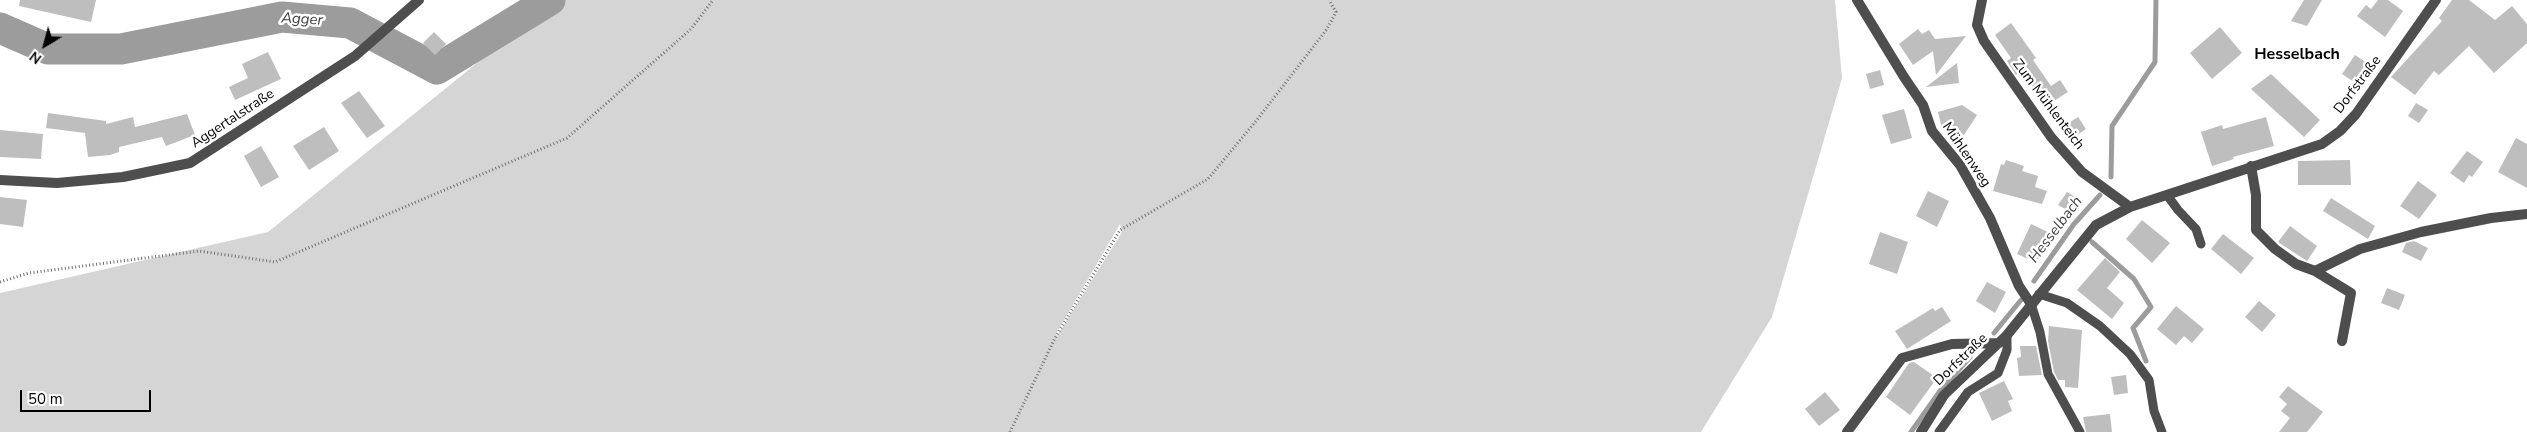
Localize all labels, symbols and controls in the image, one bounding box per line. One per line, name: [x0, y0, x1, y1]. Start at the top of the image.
water label: Agger: [281, 10, 323, 30]
north arrow: [20, 20, 70, 70]
district label: Hesselbach: [2254, 45, 2340, 65]
text: N: [26, 47, 46, 68]
street label: Dorfstraße: [2331, 53, 2385, 117]
street label: Zum Mühlenteich: [2009, 57, 2087, 153]
street label: Aggertalstraße: [188, 86, 278, 152]
street label: Mühlenweg: [1938, 119, 1994, 191]
water label: Hesselbach: [2025, 193, 2087, 267]
street label: Dorfstraße: [1931, 330, 1991, 390]
scale bar: [22, 380, 154, 412]
text: 50 m: [28, 389, 63, 409]

